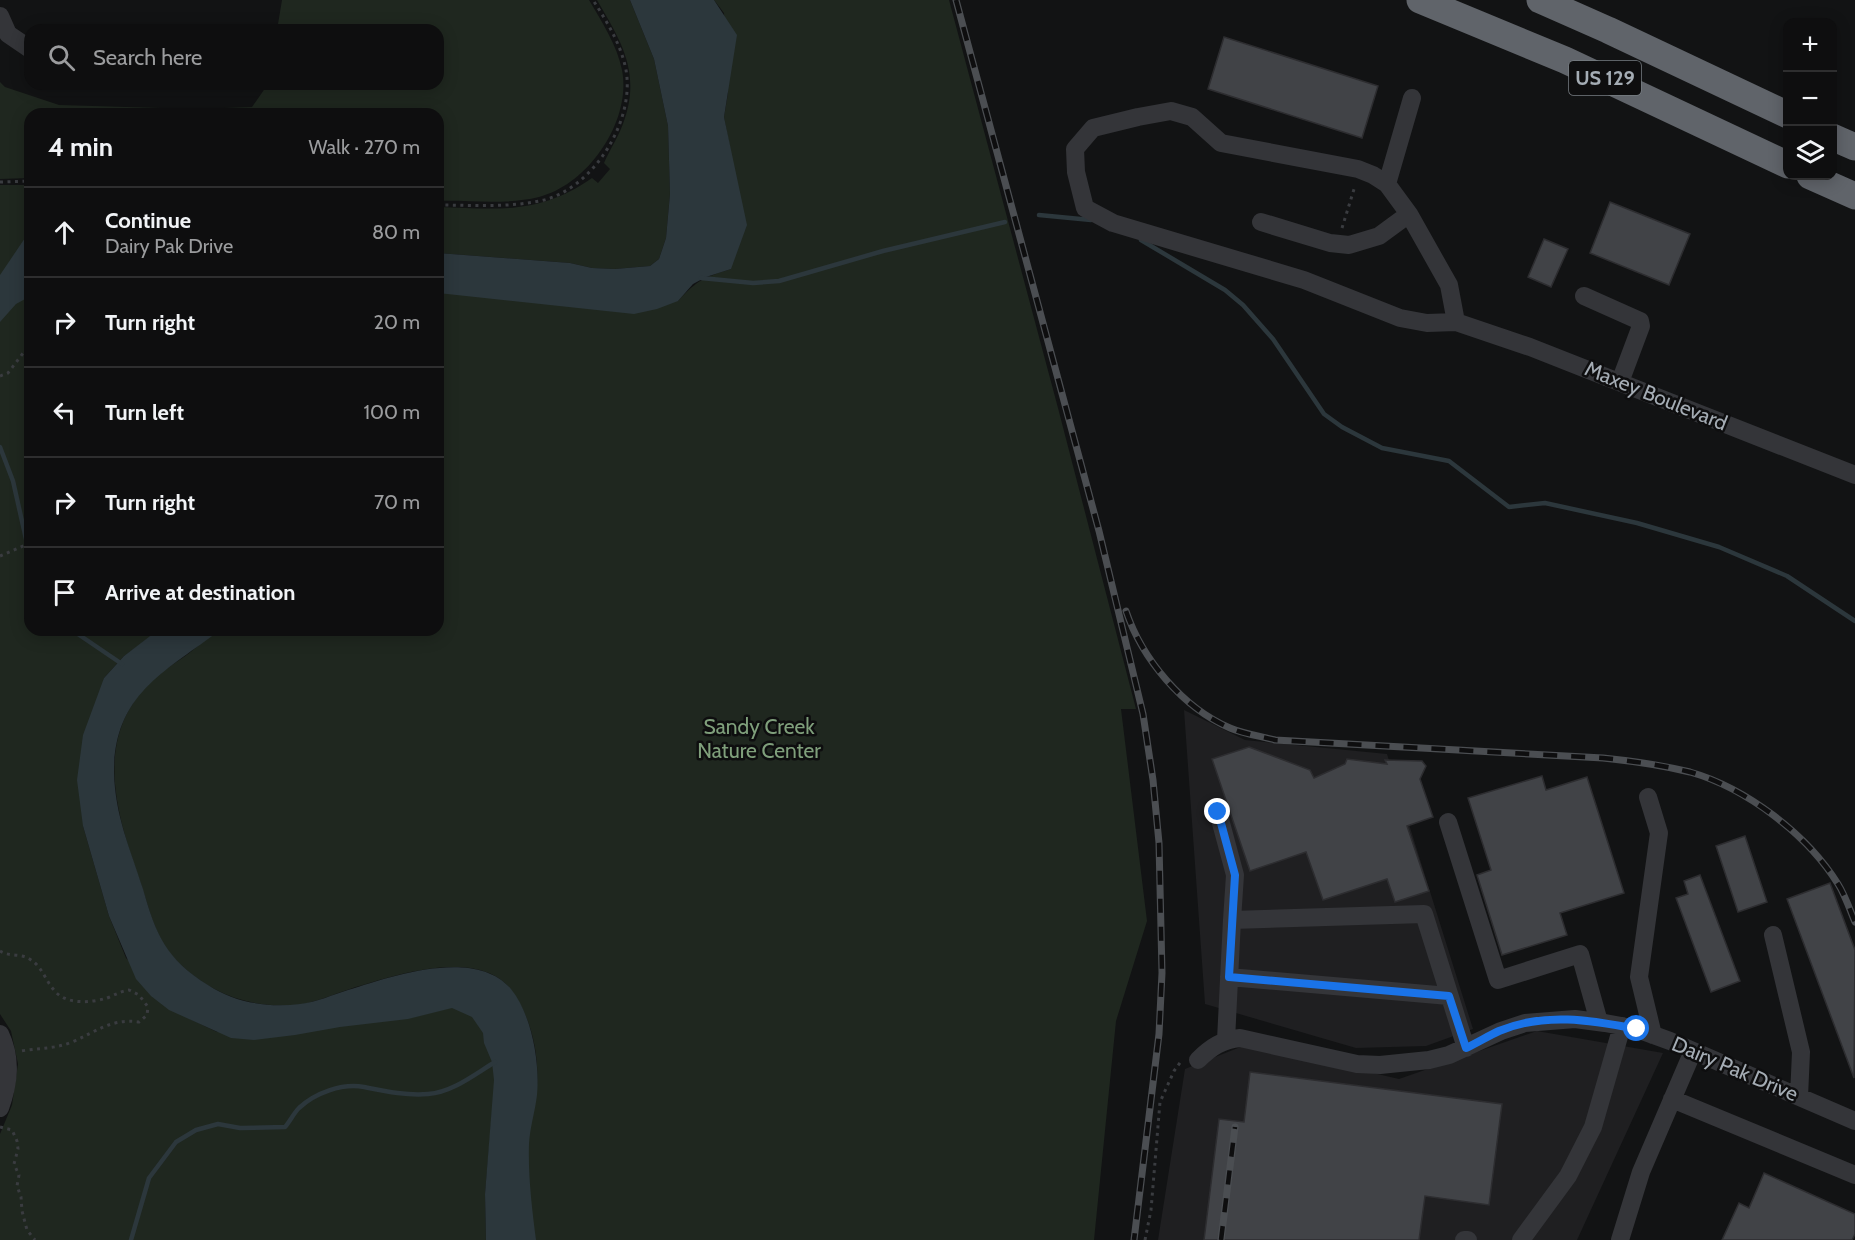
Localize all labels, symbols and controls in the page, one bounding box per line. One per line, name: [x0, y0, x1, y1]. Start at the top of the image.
map controls: [1783, 18, 1837, 180]
button: +: [1783, 18, 1837, 72]
search box: [24, 24, 444, 90]
icon: search: [45, 41, 78, 74]
text: Search here: [93, 44, 202, 71]
road number: US 129: [1569, 61, 1641, 95]
button: −: [1783, 72, 1837, 126]
button: layers: [1783, 126, 1837, 180]
text: 4 min: [48, 131, 113, 163]
text: Walk · 270 m: [308, 135, 420, 159]
text: Continue: [105, 207, 191, 234]
icon: ahead: [48, 216, 81, 249]
text: 80 m: [372, 220, 420, 244]
text: Dairy Pak Drive: [105, 234, 233, 258]
icon: right: [48, 306, 81, 339]
text: Turn right: [105, 309, 195, 336]
text: 20 m: [374, 310, 420, 334]
street label: Maxey Boulevard: [1581, 356, 1731, 435]
icon: left: [48, 396, 81, 429]
text: Turn left: [105, 399, 184, 426]
text: 100 m: [364, 400, 420, 424]
icon: right: [48, 486, 81, 519]
text: Turn right: [105, 489, 195, 516]
text: 70 m: [374, 490, 420, 514]
icon: arrive: [48, 576, 81, 609]
text: Arrive at destination: [105, 579, 295, 606]
park label: Sandy Creek Nature Center: [697, 714, 821, 763]
route end: [1204, 798, 1230, 824]
route start: [1623, 1015, 1649, 1041]
street label: Dairy Pak Drive: [1668, 1031, 1802, 1106]

